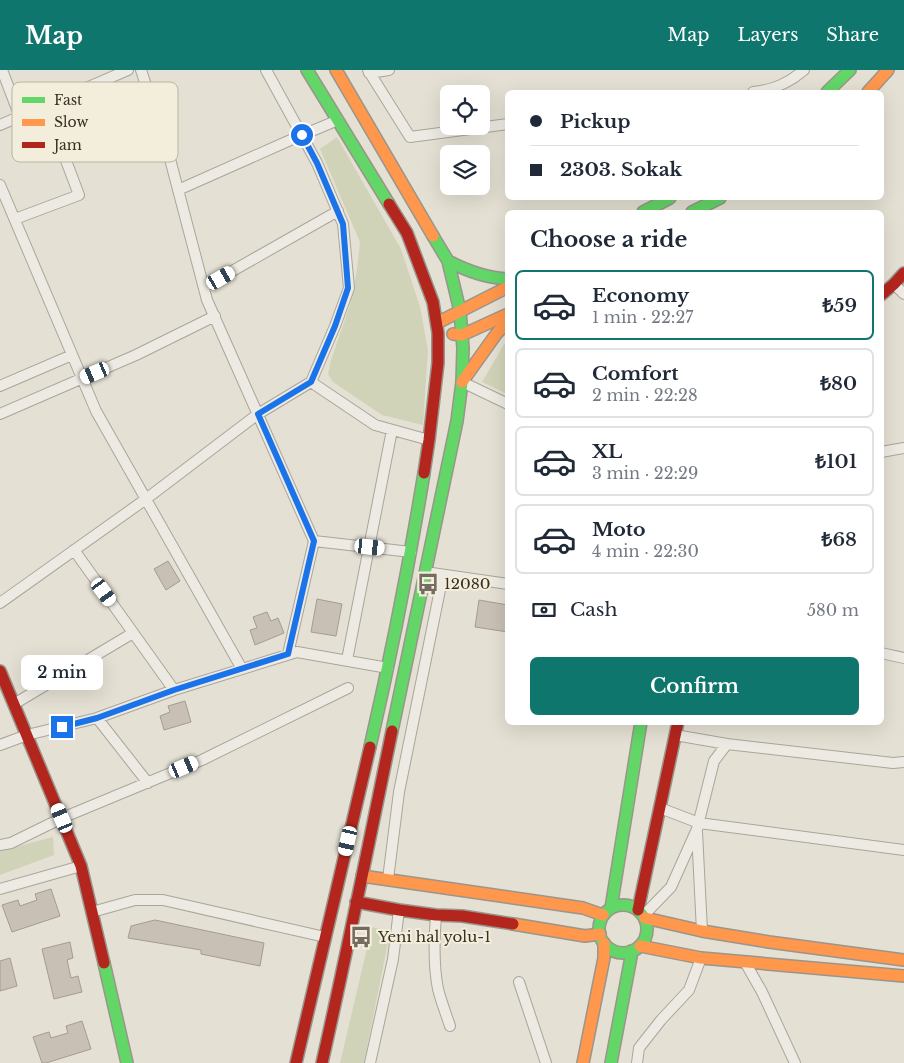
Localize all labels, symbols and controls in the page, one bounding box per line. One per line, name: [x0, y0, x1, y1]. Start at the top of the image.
text: Map: [25, 21, 83, 50]
text: Map: [668, 24, 709, 46]
text: Layers: [737, 24, 798, 46]
text: Share: [826, 24, 879, 46]
legend: [12, 82, 178, 162]
map controls: [440, 85, 490, 195]
button: locate: [440, 85, 490, 135]
text: Fast: [54, 91, 83, 109]
text: Pickup: [560, 110, 631, 133]
text: Slow: [54, 113, 88, 131]
route start: [291, 124, 313, 146]
text: Jam: [52, 136, 82, 154]
button: layers: [440, 145, 490, 195]
text: 2303. Sokak: [560, 158, 682, 181]
text: Choose a ride: [530, 226, 687, 253]
car: [204, 264, 237, 292]
icon: car: [532, 283, 577, 328]
text: Economy: [592, 284, 689, 307]
text: ₺59: [822, 294, 857, 317]
text: 1 min · 22:27: [592, 307, 693, 327]
car: [78, 360, 111, 386]
icon: car: [532, 361, 577, 406]
text: Comfort: [592, 362, 679, 385]
text: ₺80: [820, 372, 857, 395]
text: 2 min · 22:28: [592, 385, 698, 405]
icon: car: [532, 439, 577, 484]
text: XL: [592, 440, 622, 463]
text: ₺101: [815, 450, 857, 473]
text: 3 min · 22:29: [592, 463, 698, 483]
icon: car: [532, 517, 577, 562]
text: Moto: [592, 518, 646, 541]
text: ₺68: [822, 528, 857, 551]
car: [354, 538, 385, 556]
text: 4 min · 22:30: [592, 541, 699, 561]
bus stop icon: 12080: [415, 571, 441, 597]
place label: 12080: [444, 574, 490, 593]
car: [89, 575, 118, 609]
icon: cash: [530, 596, 558, 624]
text: Cash: [570, 598, 617, 621]
text: 580 m: [807, 600, 859, 620]
callout: 2 min: [21, 654, 103, 690]
button: Confirm: [530, 657, 859, 715]
text: 2 min: [37, 662, 87, 682]
route end: [51, 716, 73, 738]
car: [167, 754, 200, 780]
car: [49, 801, 74, 835]
car: [337, 825, 358, 857]
bus stop icon: Yeni hal yolu-1: [348, 924, 374, 950]
place label: Yeni hal yolu-1: [377, 927, 491, 946]

